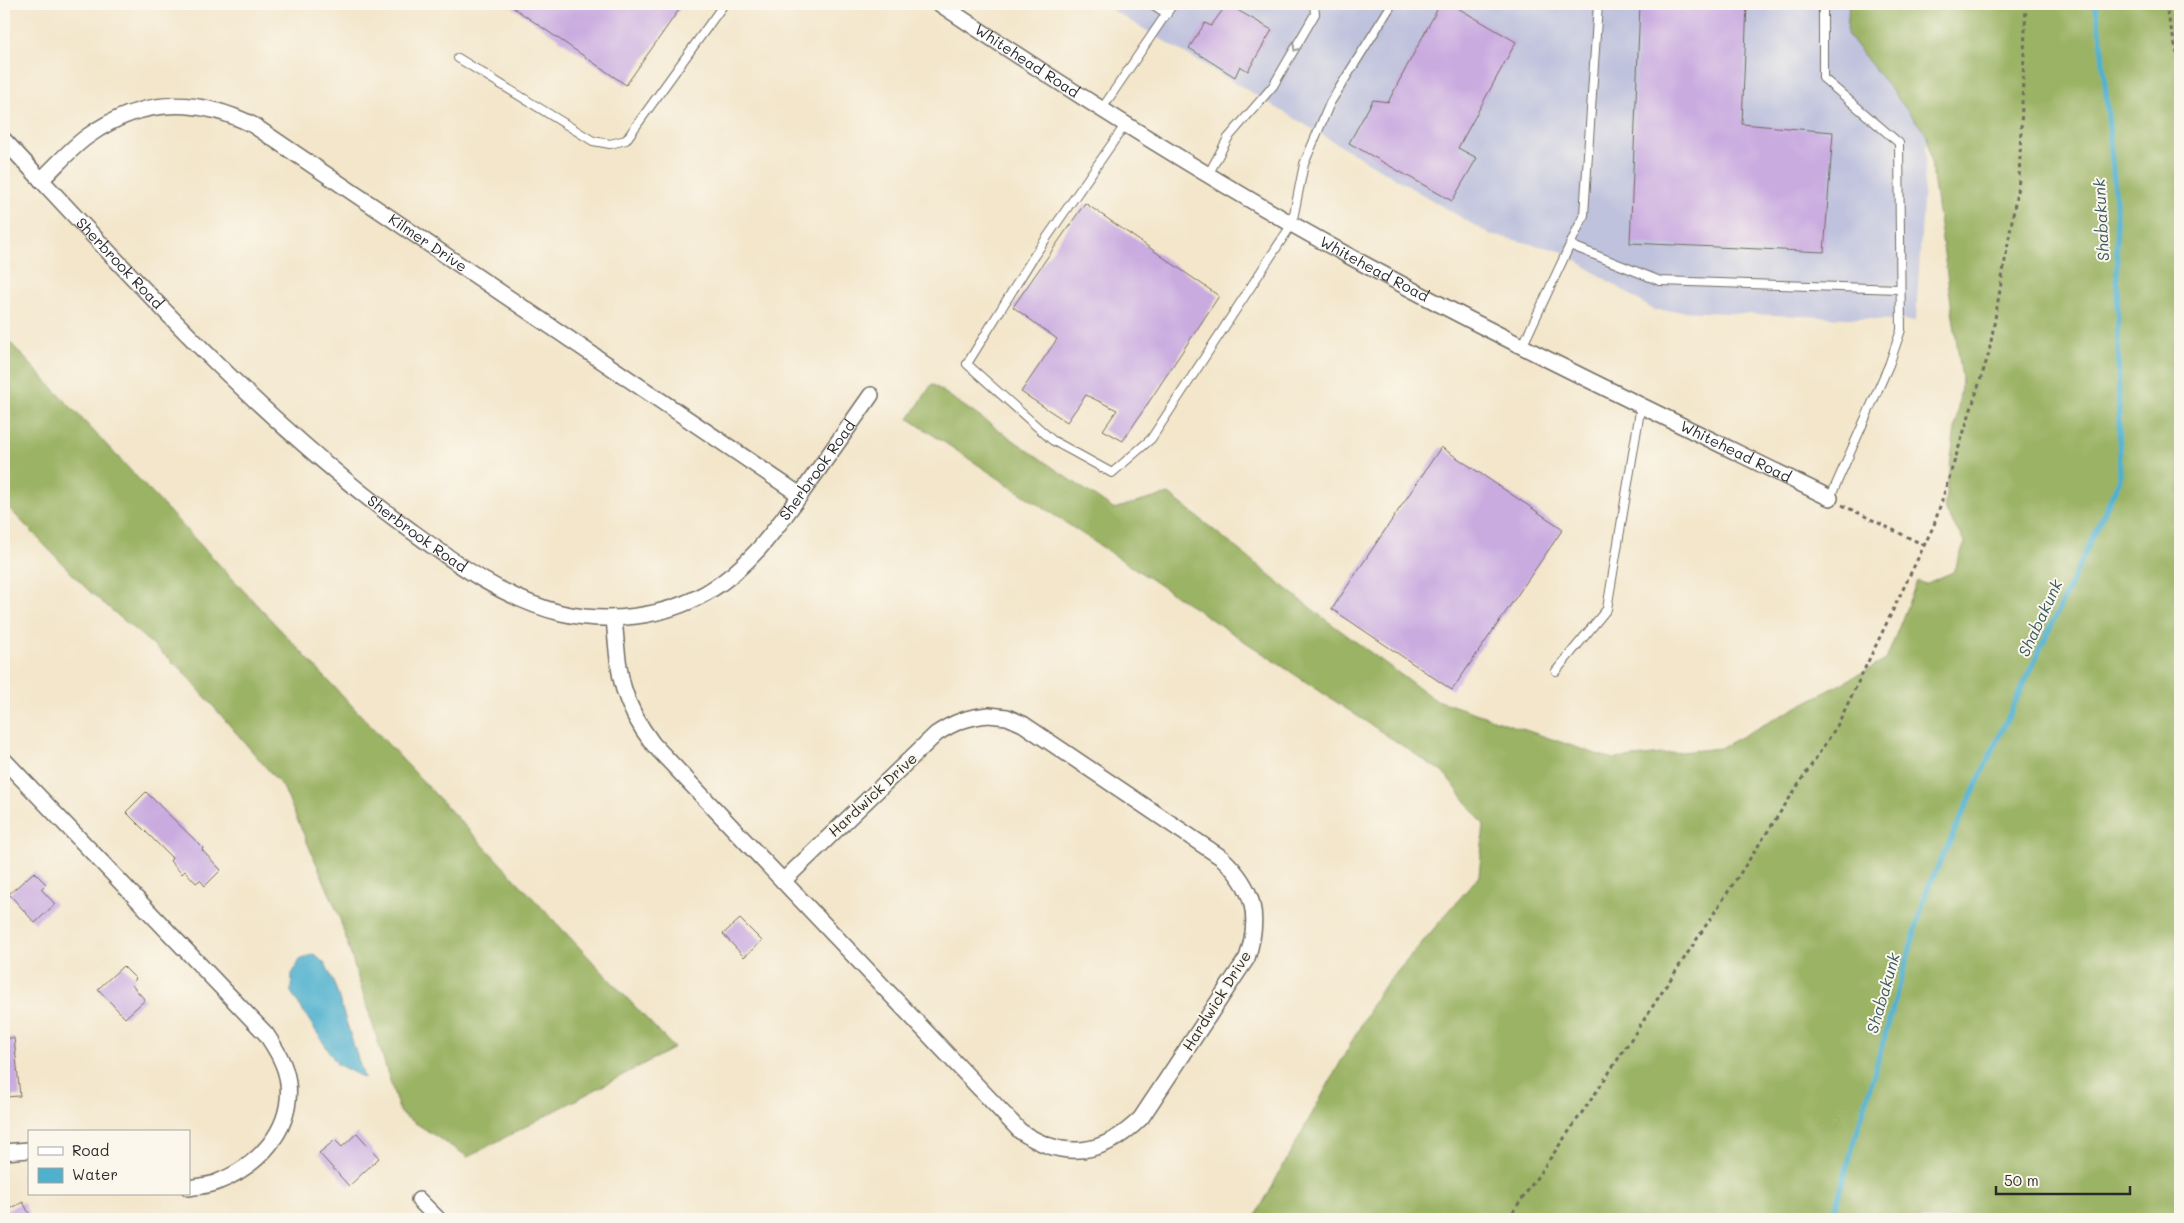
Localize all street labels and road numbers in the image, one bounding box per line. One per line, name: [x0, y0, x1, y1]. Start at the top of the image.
street label: Whitehead Road: [971, 19, 1084, 102]
street label: Kilmer Drive: [385, 209, 471, 276]
street label: Sherbrook Road: [72, 213, 168, 313]
street label: Whitehead Road: [1317, 231, 1433, 306]
street label: Whitehead Road: [1677, 415, 1795, 487]
street label: Sherbrook Road: [774, 416, 859, 524]
street label: Sherbrook Road: [364, 490, 471, 576]
street label: Hardwick Drive: [824, 748, 921, 841]
street label: Hardwick Drive: [1177, 947, 1255, 1054]

